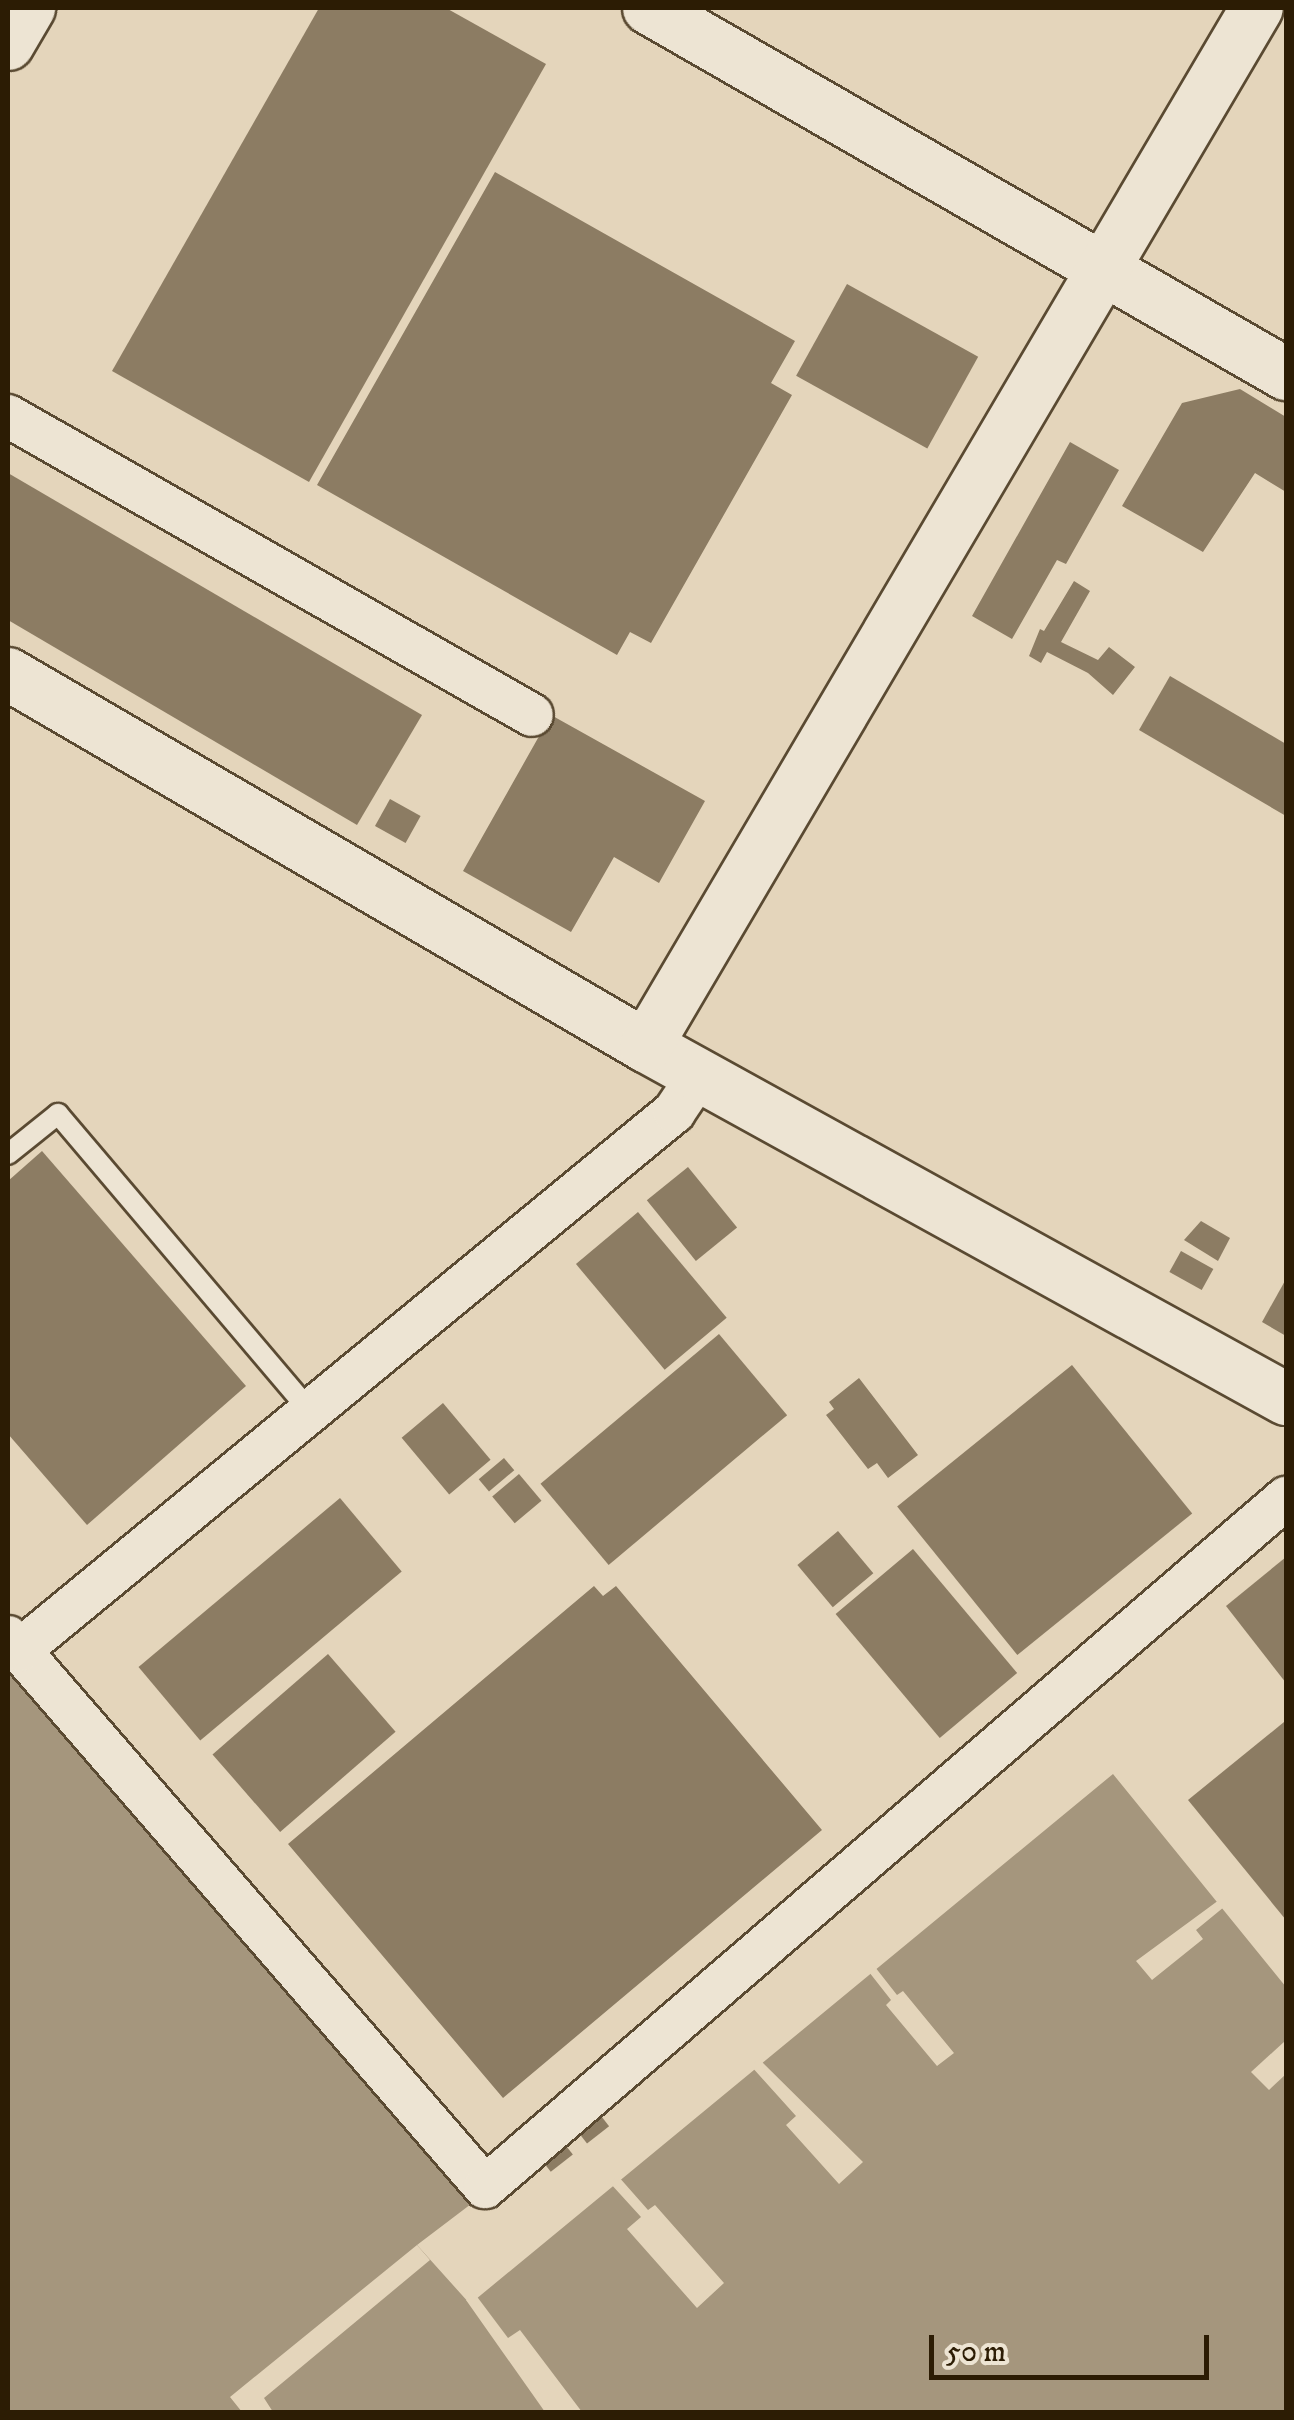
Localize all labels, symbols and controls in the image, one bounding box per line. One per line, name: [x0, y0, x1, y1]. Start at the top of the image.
scale bar: [934, 2315, 1214, 2377]
text: 50 m: [946, 2334, 1006, 2371]

